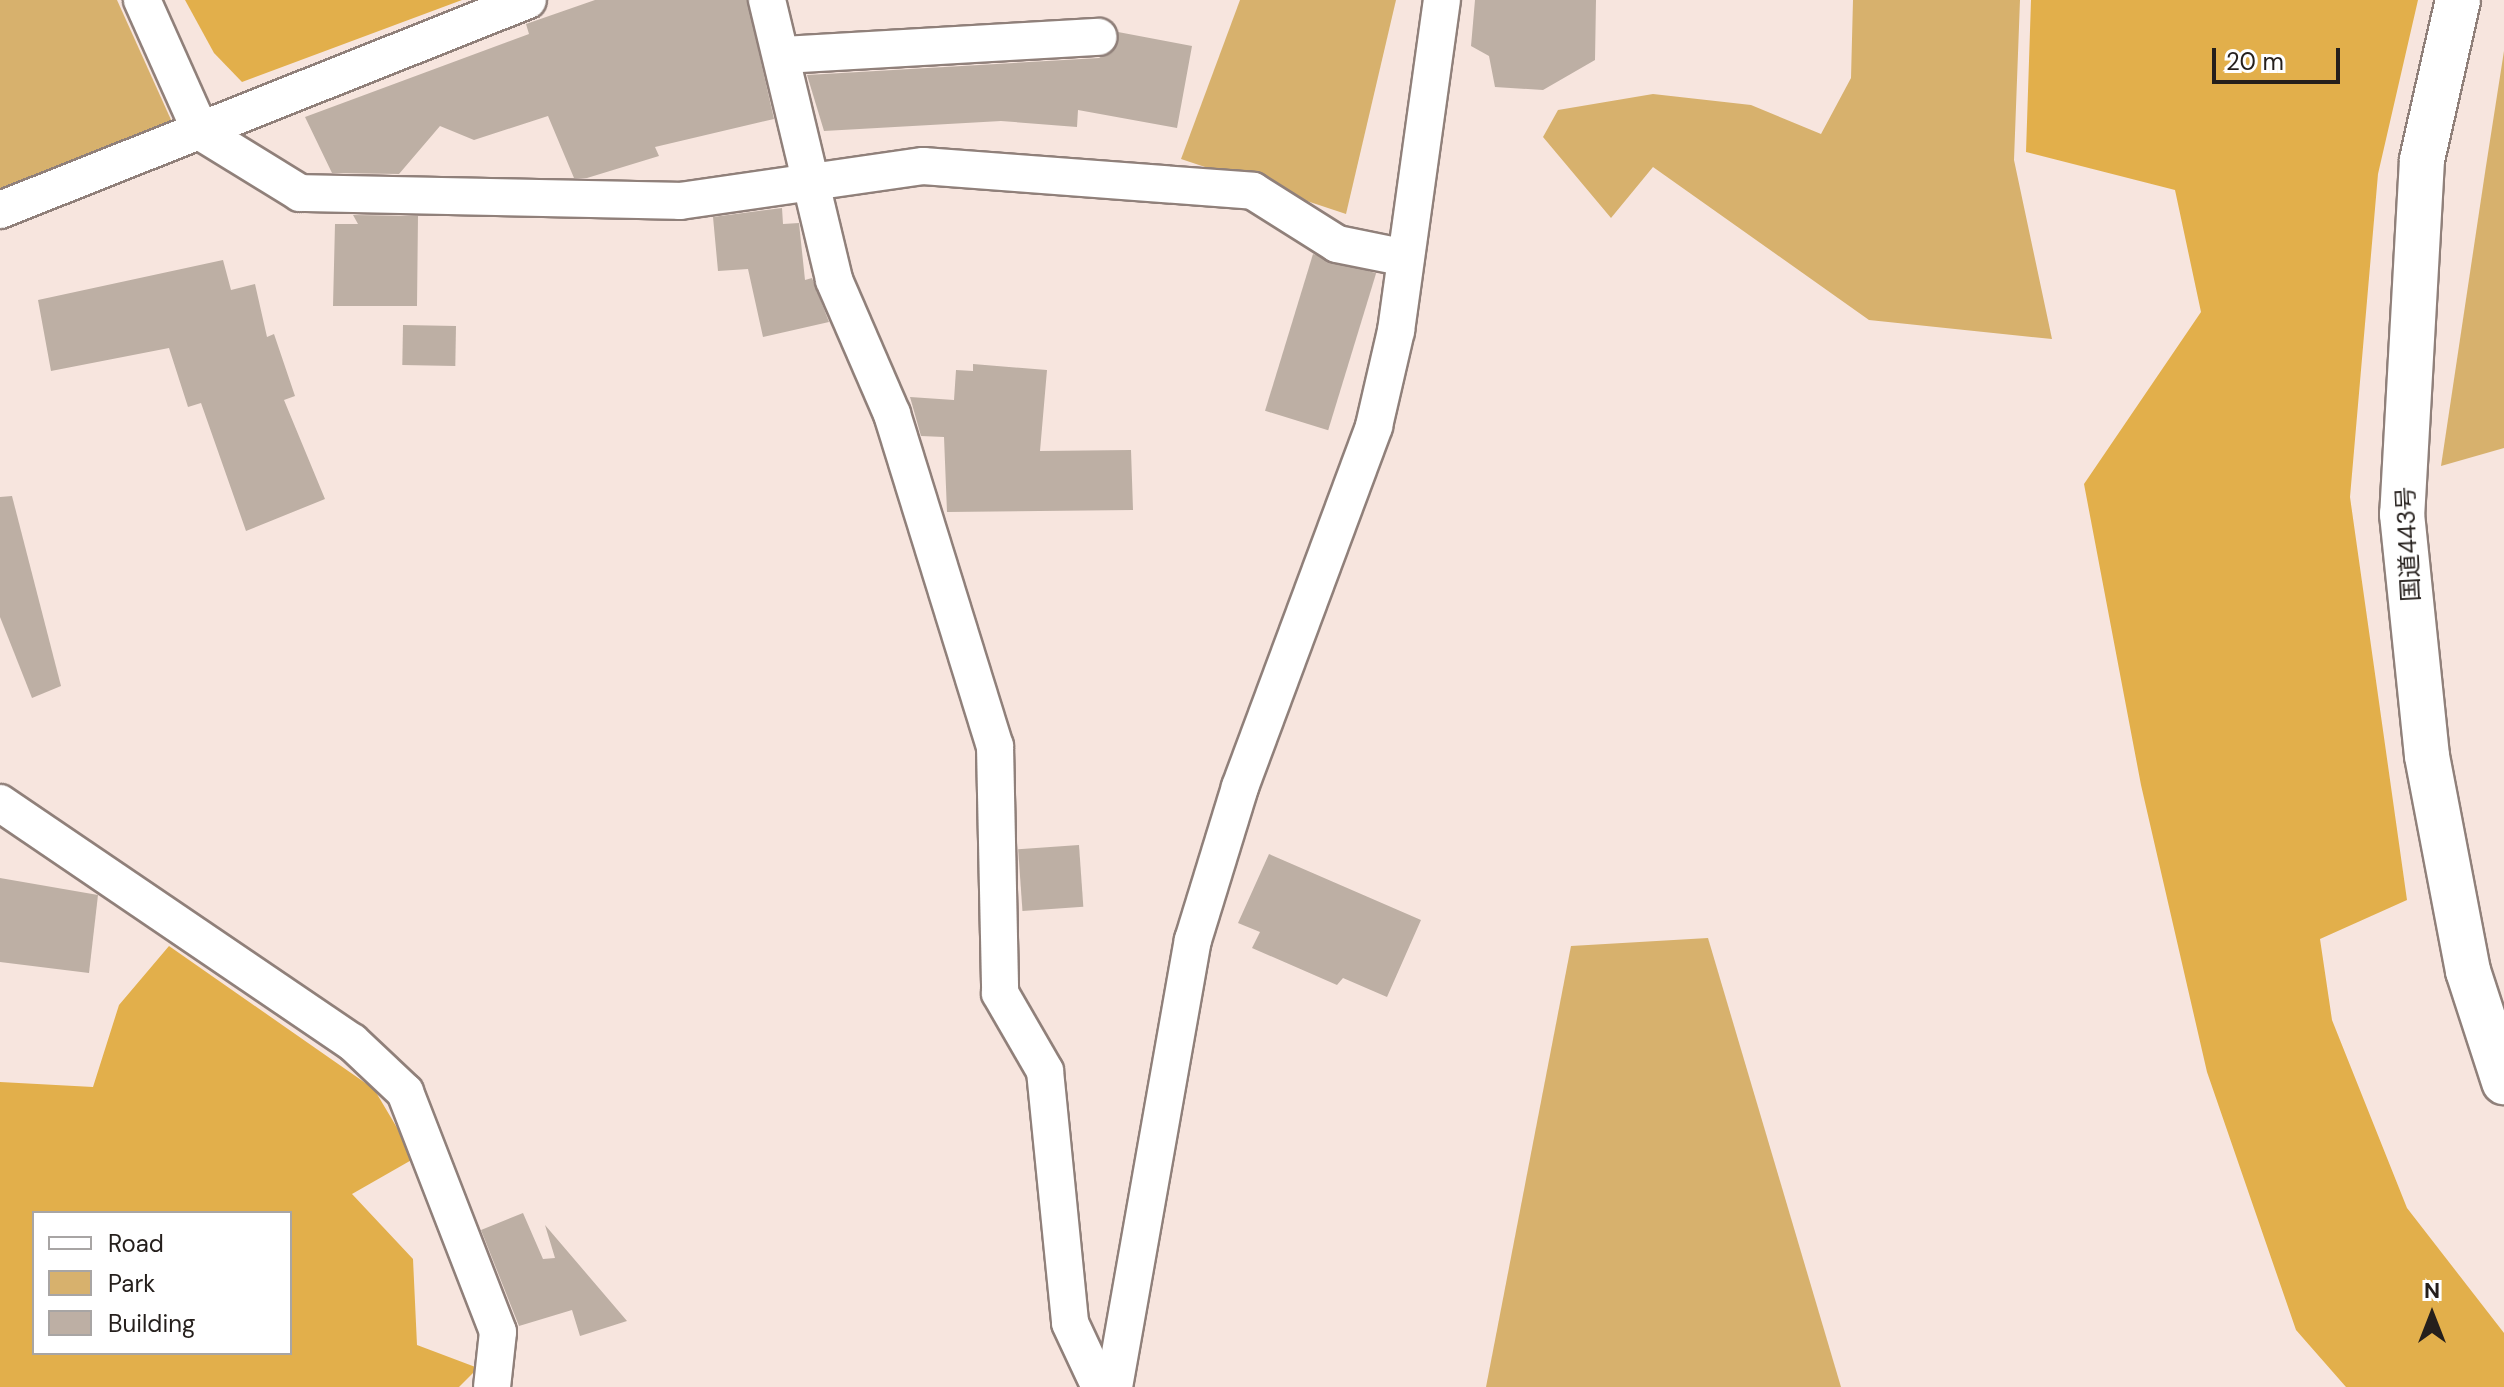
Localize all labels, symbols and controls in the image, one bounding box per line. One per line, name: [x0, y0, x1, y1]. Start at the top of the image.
scale bar: [2216, 32, 2344, 82]
text: 20 m: [2226, 46, 2284, 77]
street label: 国道443号: [2391, 486, 2425, 602]
legend: [32, 1211, 292, 1355]
text: Road: [108, 1228, 164, 1259]
text: Park: [108, 1268, 155, 1299]
north arrow: [2392, 1275, 2472, 1355]
text: N: [2424, 1276, 2440, 1305]
text: Building: [108, 1308, 195, 1339]

